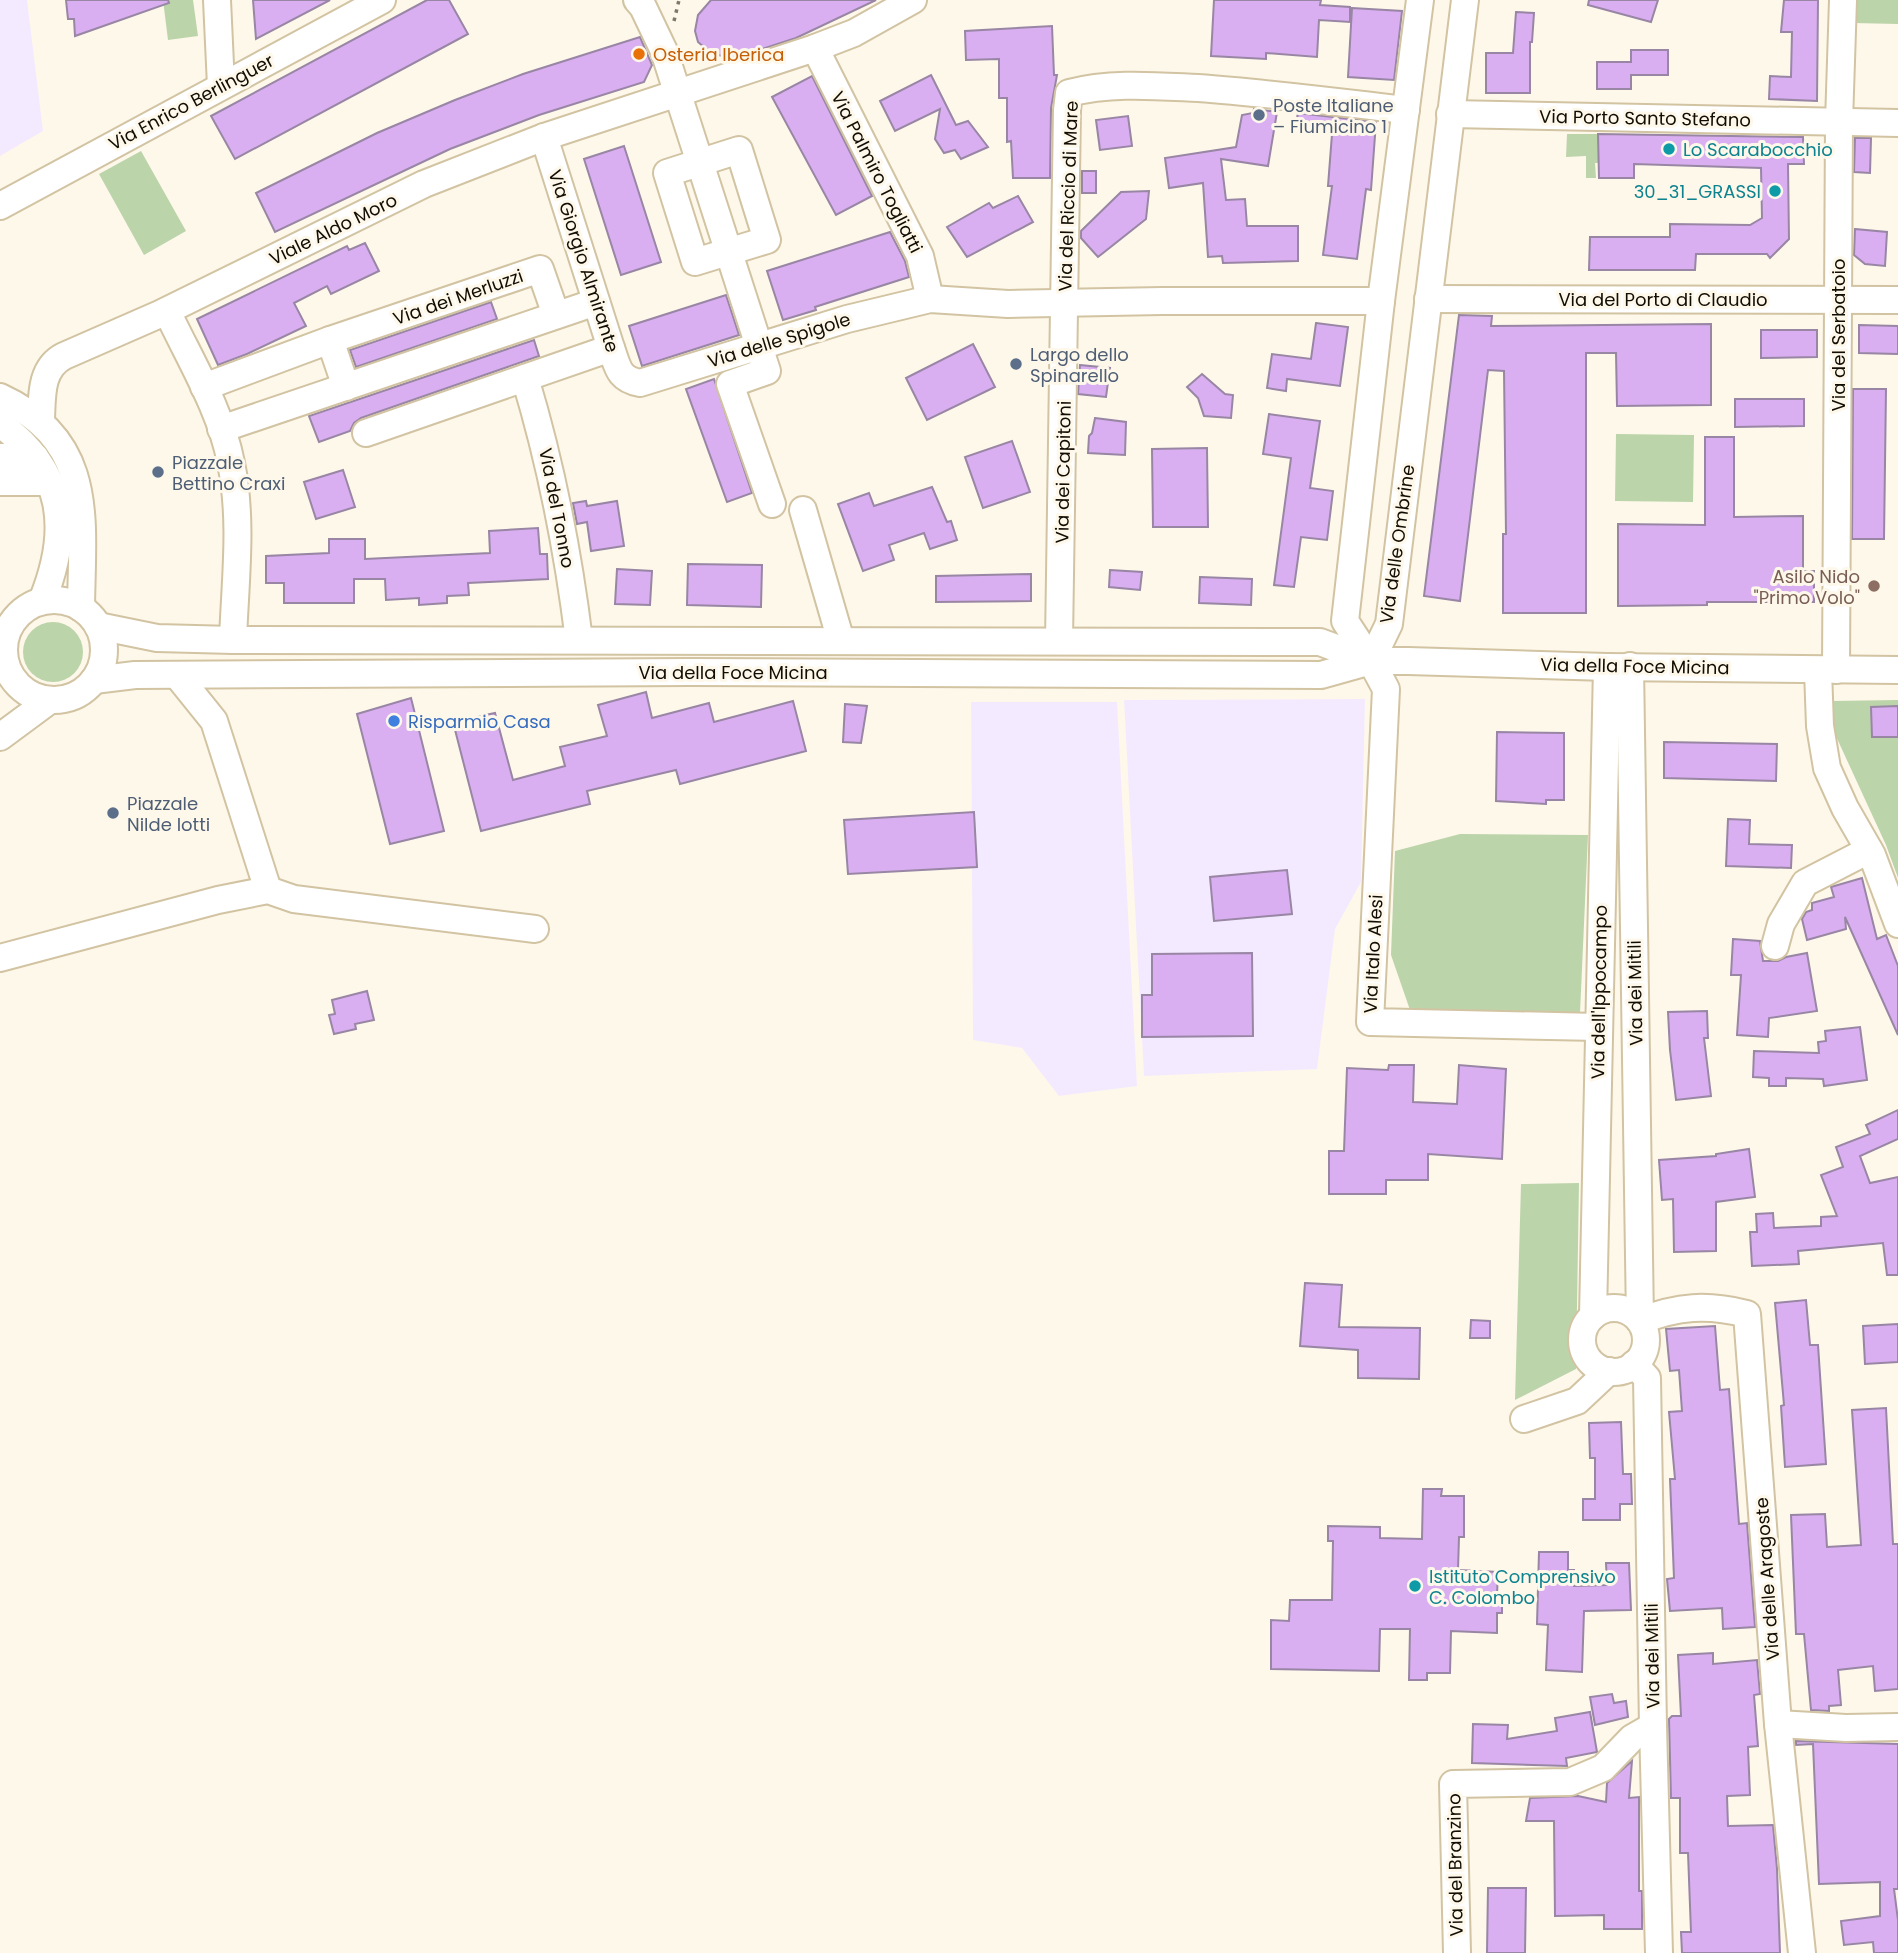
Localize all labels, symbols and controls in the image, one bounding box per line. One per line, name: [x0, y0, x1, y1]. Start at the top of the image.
place label: Osteria Iberica: [653, 42, 784, 67]
marker: Osteria Iberica: [631, 46, 647, 62]
street label: Via Enrico Berlinguer: [104, 48, 278, 156]
street label: Via Palmiro Togliatti: [825, 87, 929, 257]
place label: Poste Italiane – Fiumicino 1: [1273, 93, 1394, 139]
street label: Via del Riccio di Mare: [1052, 100, 1084, 292]
street label: Via Porto Santo Stefano: [1539, 104, 1751, 132]
marker: Poste Italiane – Fiumicino 1: [1251, 107, 1267, 123]
place label: Lo Scarabocchio: [1683, 137, 1833, 162]
marker: Lo Scarabocchio: [1661, 141, 1677, 157]
street label: Via Giorgio Almirante: [543, 166, 625, 356]
place label: 30_31_GRASSI: [1634, 179, 1761, 204]
marker: 30_31_GRASSI: [1767, 183, 1783, 199]
street label: Viale Aldo Moro: [265, 187, 401, 271]
street label: Via del Serbatoio: [1826, 259, 1851, 411]
street label: Via dei Merluzzi: [390, 263, 526, 331]
street label: Via del Porto di Claudio: [1558, 287, 1768, 312]
street label: Via delle Spigole: [704, 306, 854, 374]
place label: Largo dello Spinarello: [1030, 342, 1129, 388]
marker: Largo dello Spinarello: [1008, 356, 1024, 372]
street label: Via dei Capitoni: [1049, 400, 1077, 544]
street label: Via del Tonno: [533, 446, 581, 570]
place label: Piazzale Bettino Craxi: [172, 450, 285, 496]
street label: Via delle Ombrine: [1373, 463, 1421, 625]
marker: Piazzale Bettino Craxi: [150, 464, 166, 480]
place label: Asilo Nido "Primo Volo": [1753, 564, 1860, 610]
marker: Asilo Nido "Primo Volo": [1866, 578, 1882, 594]
street label: Via della Foce Micina: [1540, 652, 1730, 680]
street label: Via della Foce Micina: [638, 660, 828, 685]
place label: Risparmio Casa: [408, 709, 551, 734]
marker: Risparmio Casa: [386, 713, 402, 729]
place label: Piazzale Nilde Iotti: [127, 791, 210, 837]
marker: Piazzale Nilde Iotti: [105, 805, 121, 821]
street label: Via Italo Alesi: [1357, 894, 1389, 1014]
street label: Via dell'Ippocampo: [1585, 905, 1613, 1079]
street label: Via dei Mitili: [1622, 940, 1648, 1046]
street label: Via delle Aragoste: [1749, 1497, 1785, 1661]
place label: Istituto Comprensivo C. Colombo: [1429, 1564, 1616, 1610]
marker: Istituto Comprensivo C. Colombo: [1407, 1578, 1423, 1594]
street label: Via dei Mitili: [1639, 1603, 1665, 1709]
street label: Via del Branzino: [1441, 1793, 1469, 1937]

